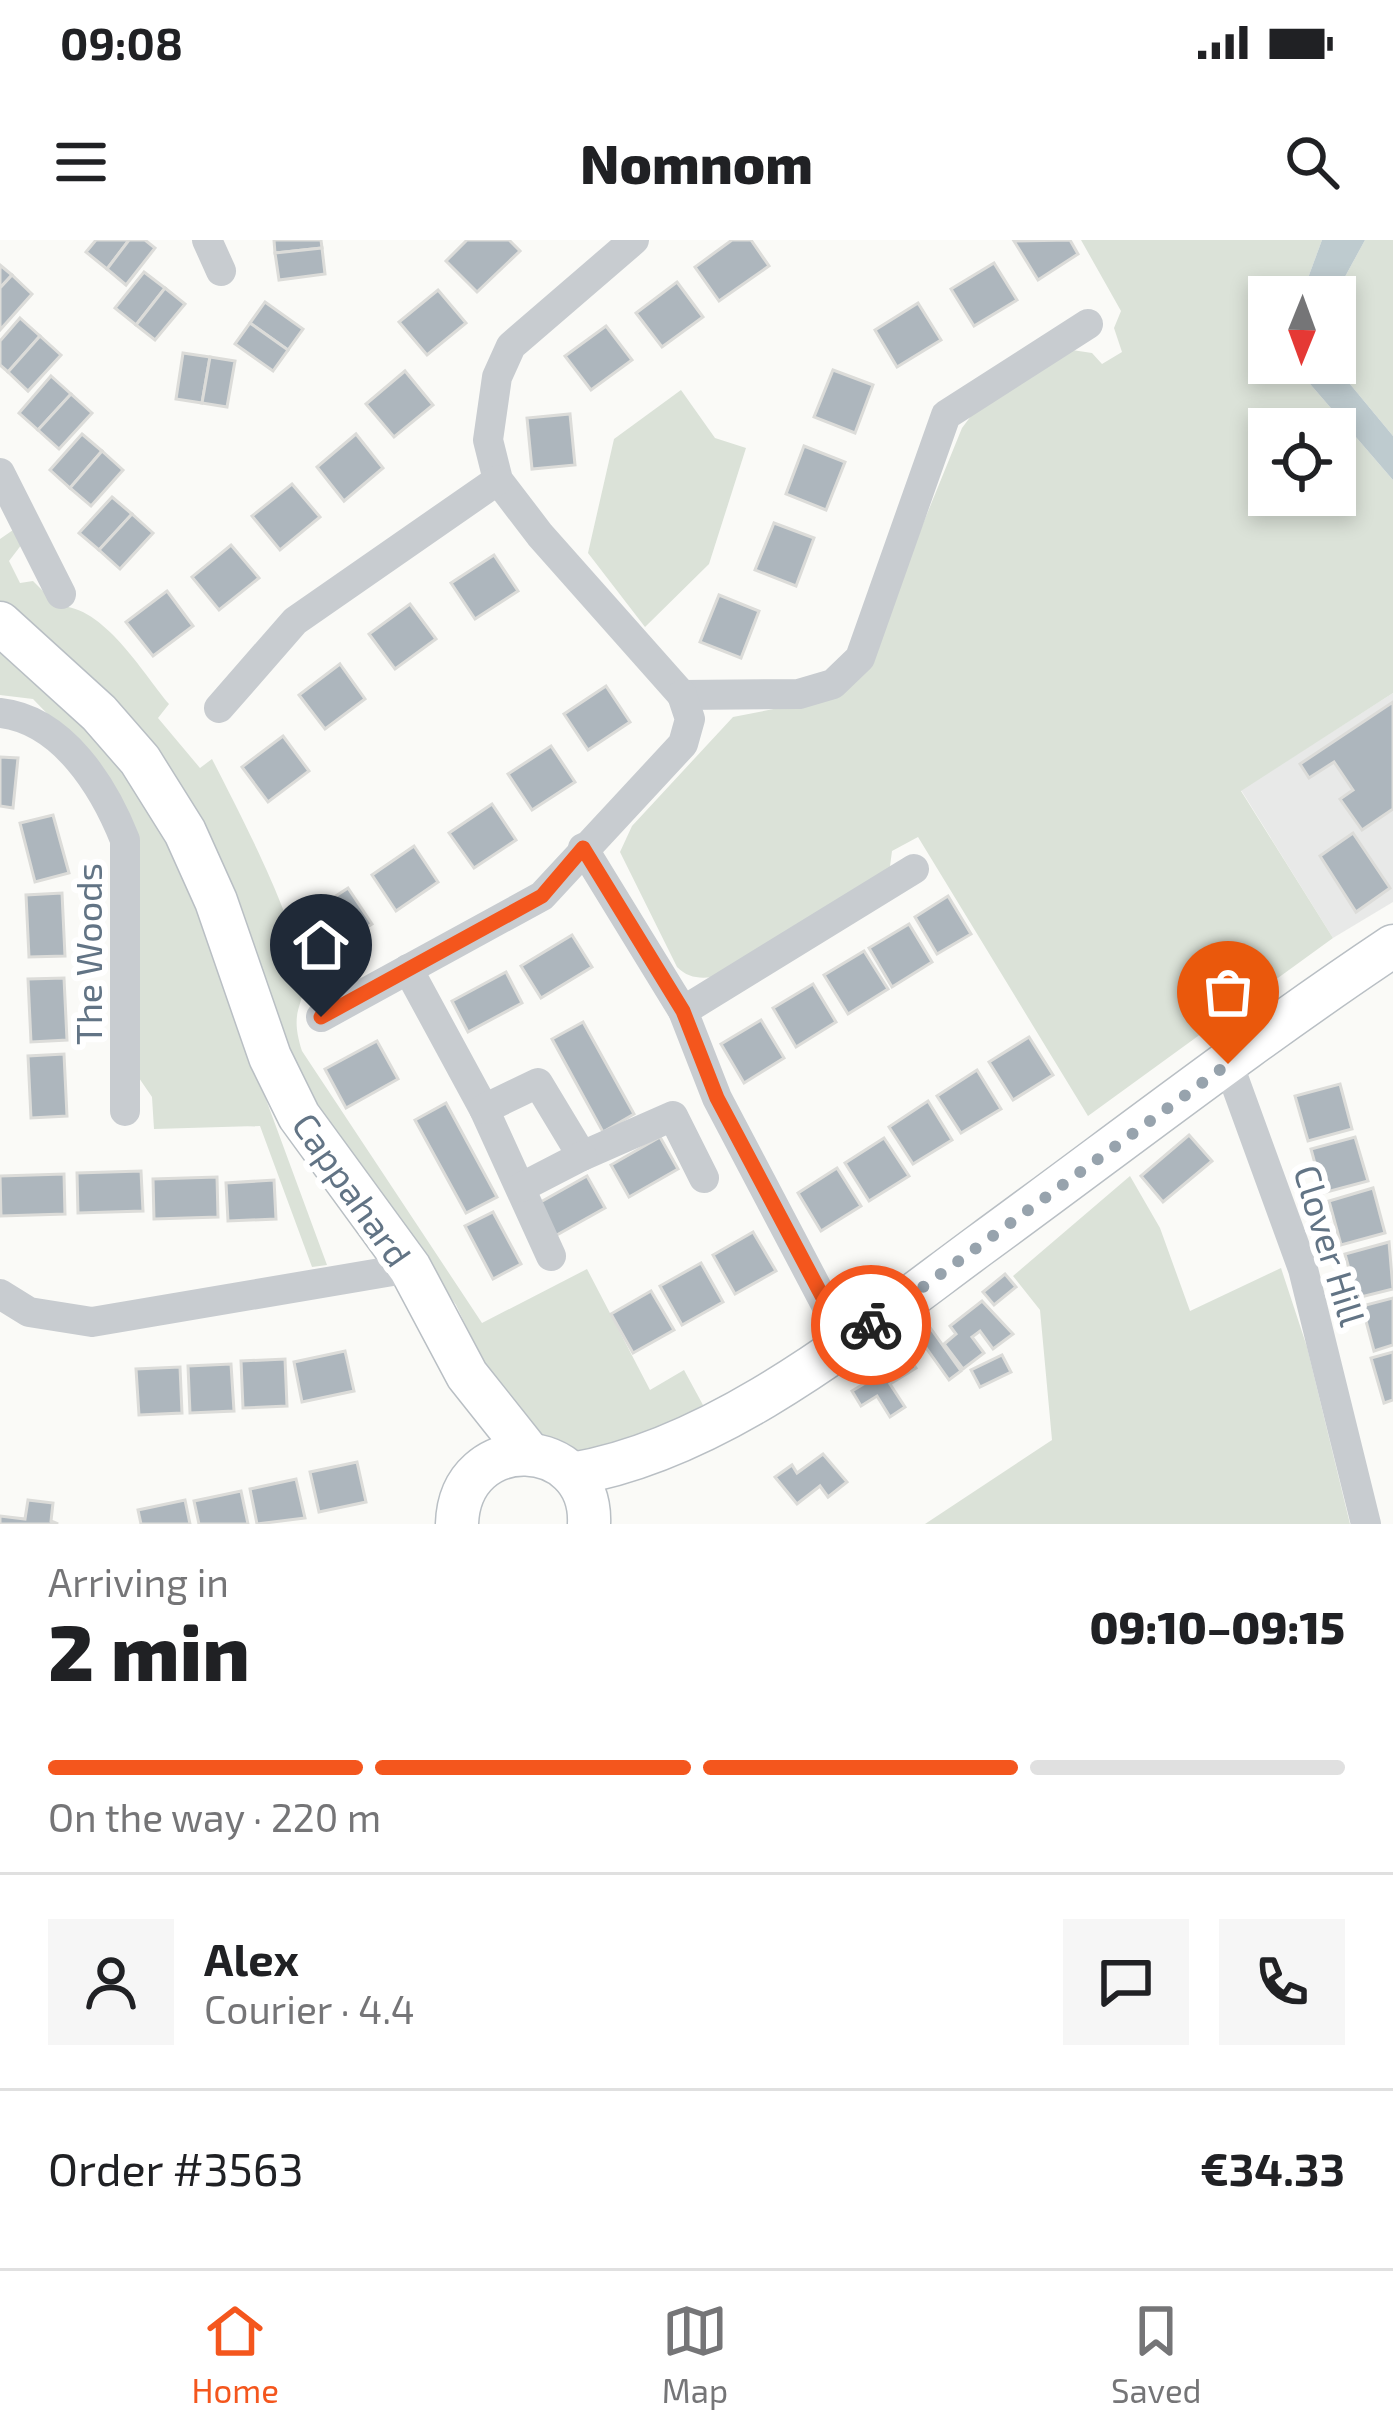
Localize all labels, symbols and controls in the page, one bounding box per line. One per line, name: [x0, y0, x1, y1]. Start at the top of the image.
text: 09:08: [60, 15, 183, 69]
icon: menu: [48, 129, 114, 195]
icon: search: [1279, 129, 1345, 195]
text: Nomnom: [580, 130, 813, 195]
north arrow: [1248, 276, 1356, 384]
map controls: [1248, 276, 1356, 516]
button: locate: [1248, 408, 1356, 516]
street label: The Woods: [66, 863, 109, 1045]
pin: [270, 894, 372, 1017]
icon: home: [288, 912, 354, 978]
pin: [1177, 941, 1279, 1064]
icon: bag: [1195, 959, 1261, 1025]
street label: Cappahard: [285, 1104, 421, 1274]
street label: Clover Hill: [1286, 1159, 1376, 1331]
courier: [811, 1265, 931, 1385]
icon: bike: [838, 1292, 904, 1358]
text: Arriving in: [48, 1558, 229, 1605]
text: 09:10–09:15: [1089, 1599, 1345, 1653]
text: 2 min: [48, 1603, 250, 1697]
text: On the way · 220 m: [48, 1793, 381, 1840]
button: person: [48, 1919, 174, 2045]
button: chat: [1063, 1919, 1189, 2045]
button: phone: [1219, 1919, 1345, 2045]
text: Alex: [204, 1931, 299, 1985]
text: Courier · 4.4: [204, 1985, 415, 2032]
text: Order #3563: [48, 2141, 303, 2195]
text: €34.33: [1200, 2141, 1345, 2195]
tab: Home: [191, 2298, 279, 2410]
tab: Map: [662, 2298, 728, 2410]
tab: Saved: [1111, 2298, 1202, 2410]

